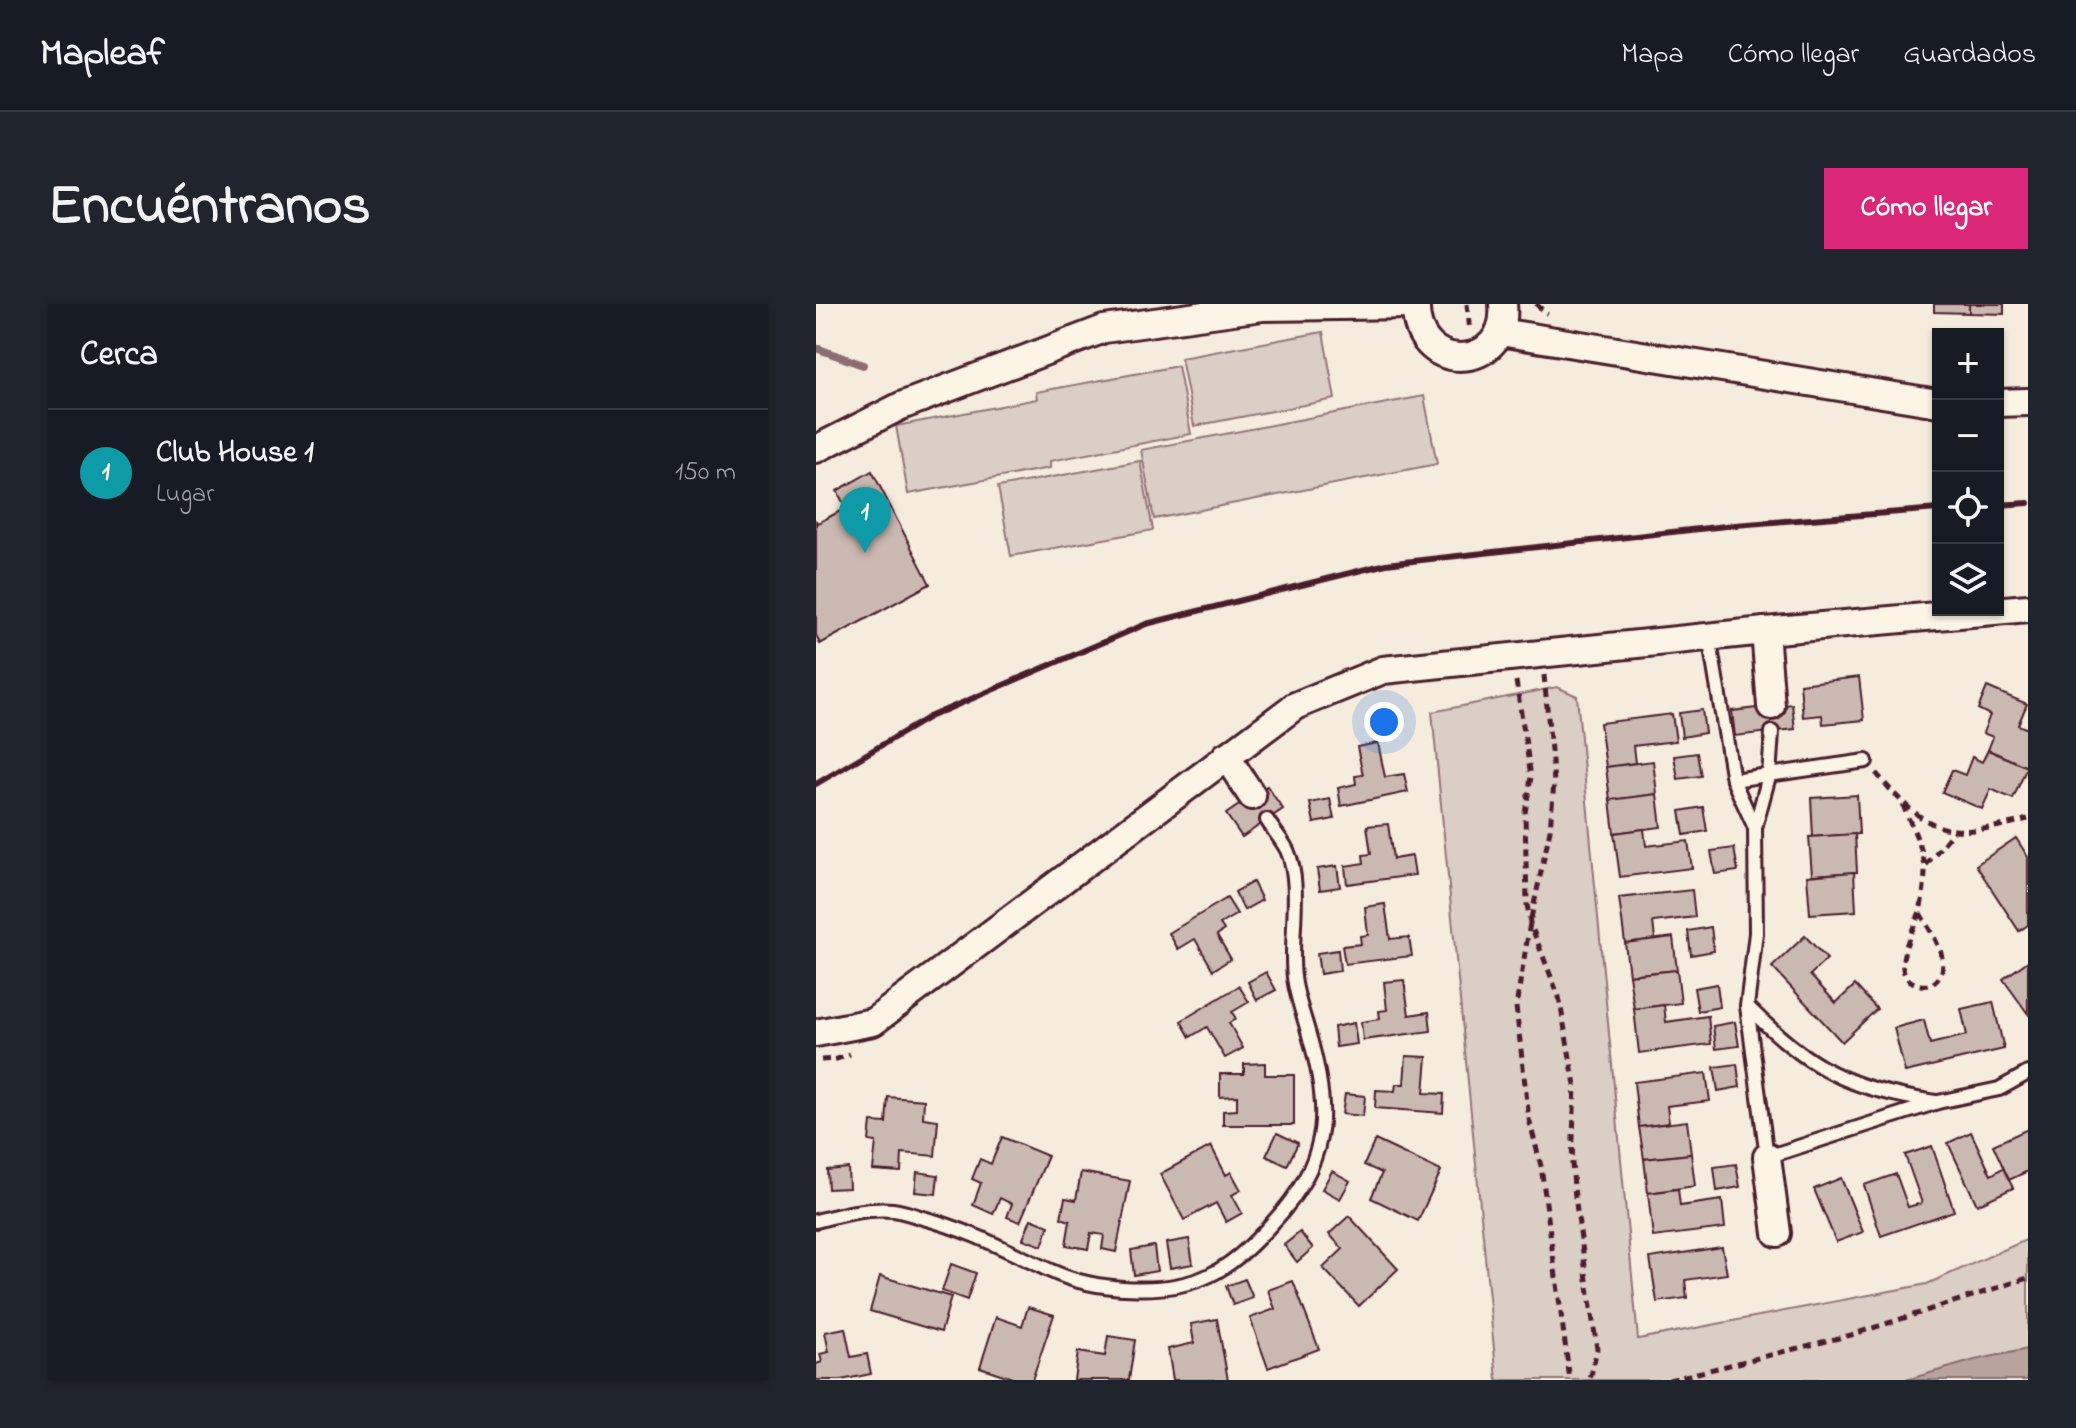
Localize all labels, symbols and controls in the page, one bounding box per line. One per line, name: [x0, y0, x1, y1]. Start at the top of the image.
text: Mapleaf: [40, 27, 165, 83]
text: Mapa: [1621, 35, 1684, 76]
text: Cómo llegar: [1728, 35, 1859, 76]
text: Guardados: [1903, 35, 2036, 76]
text: Encuéntranos: [48, 168, 371, 249]
button: Cómo llegar: [1824, 168, 2028, 249]
map controls: [1932, 328, 2004, 616]
button: +: [1932, 328, 2004, 400]
text: Cerca: [80, 331, 158, 381]
button: −: [1932, 400, 2004, 472]
text: Club House 1: [156, 432, 314, 476]
text: 1: [102, 454, 110, 492]
text: 150 m: [675, 454, 736, 492]
button: locate: [1932, 472, 2004, 544]
text: Lugar: [156, 476, 214, 514]
pin: 1: [839, 487, 891, 553]
button: layers: [1932, 544, 2004, 616]
your location: [1364, 702, 1404, 742]

